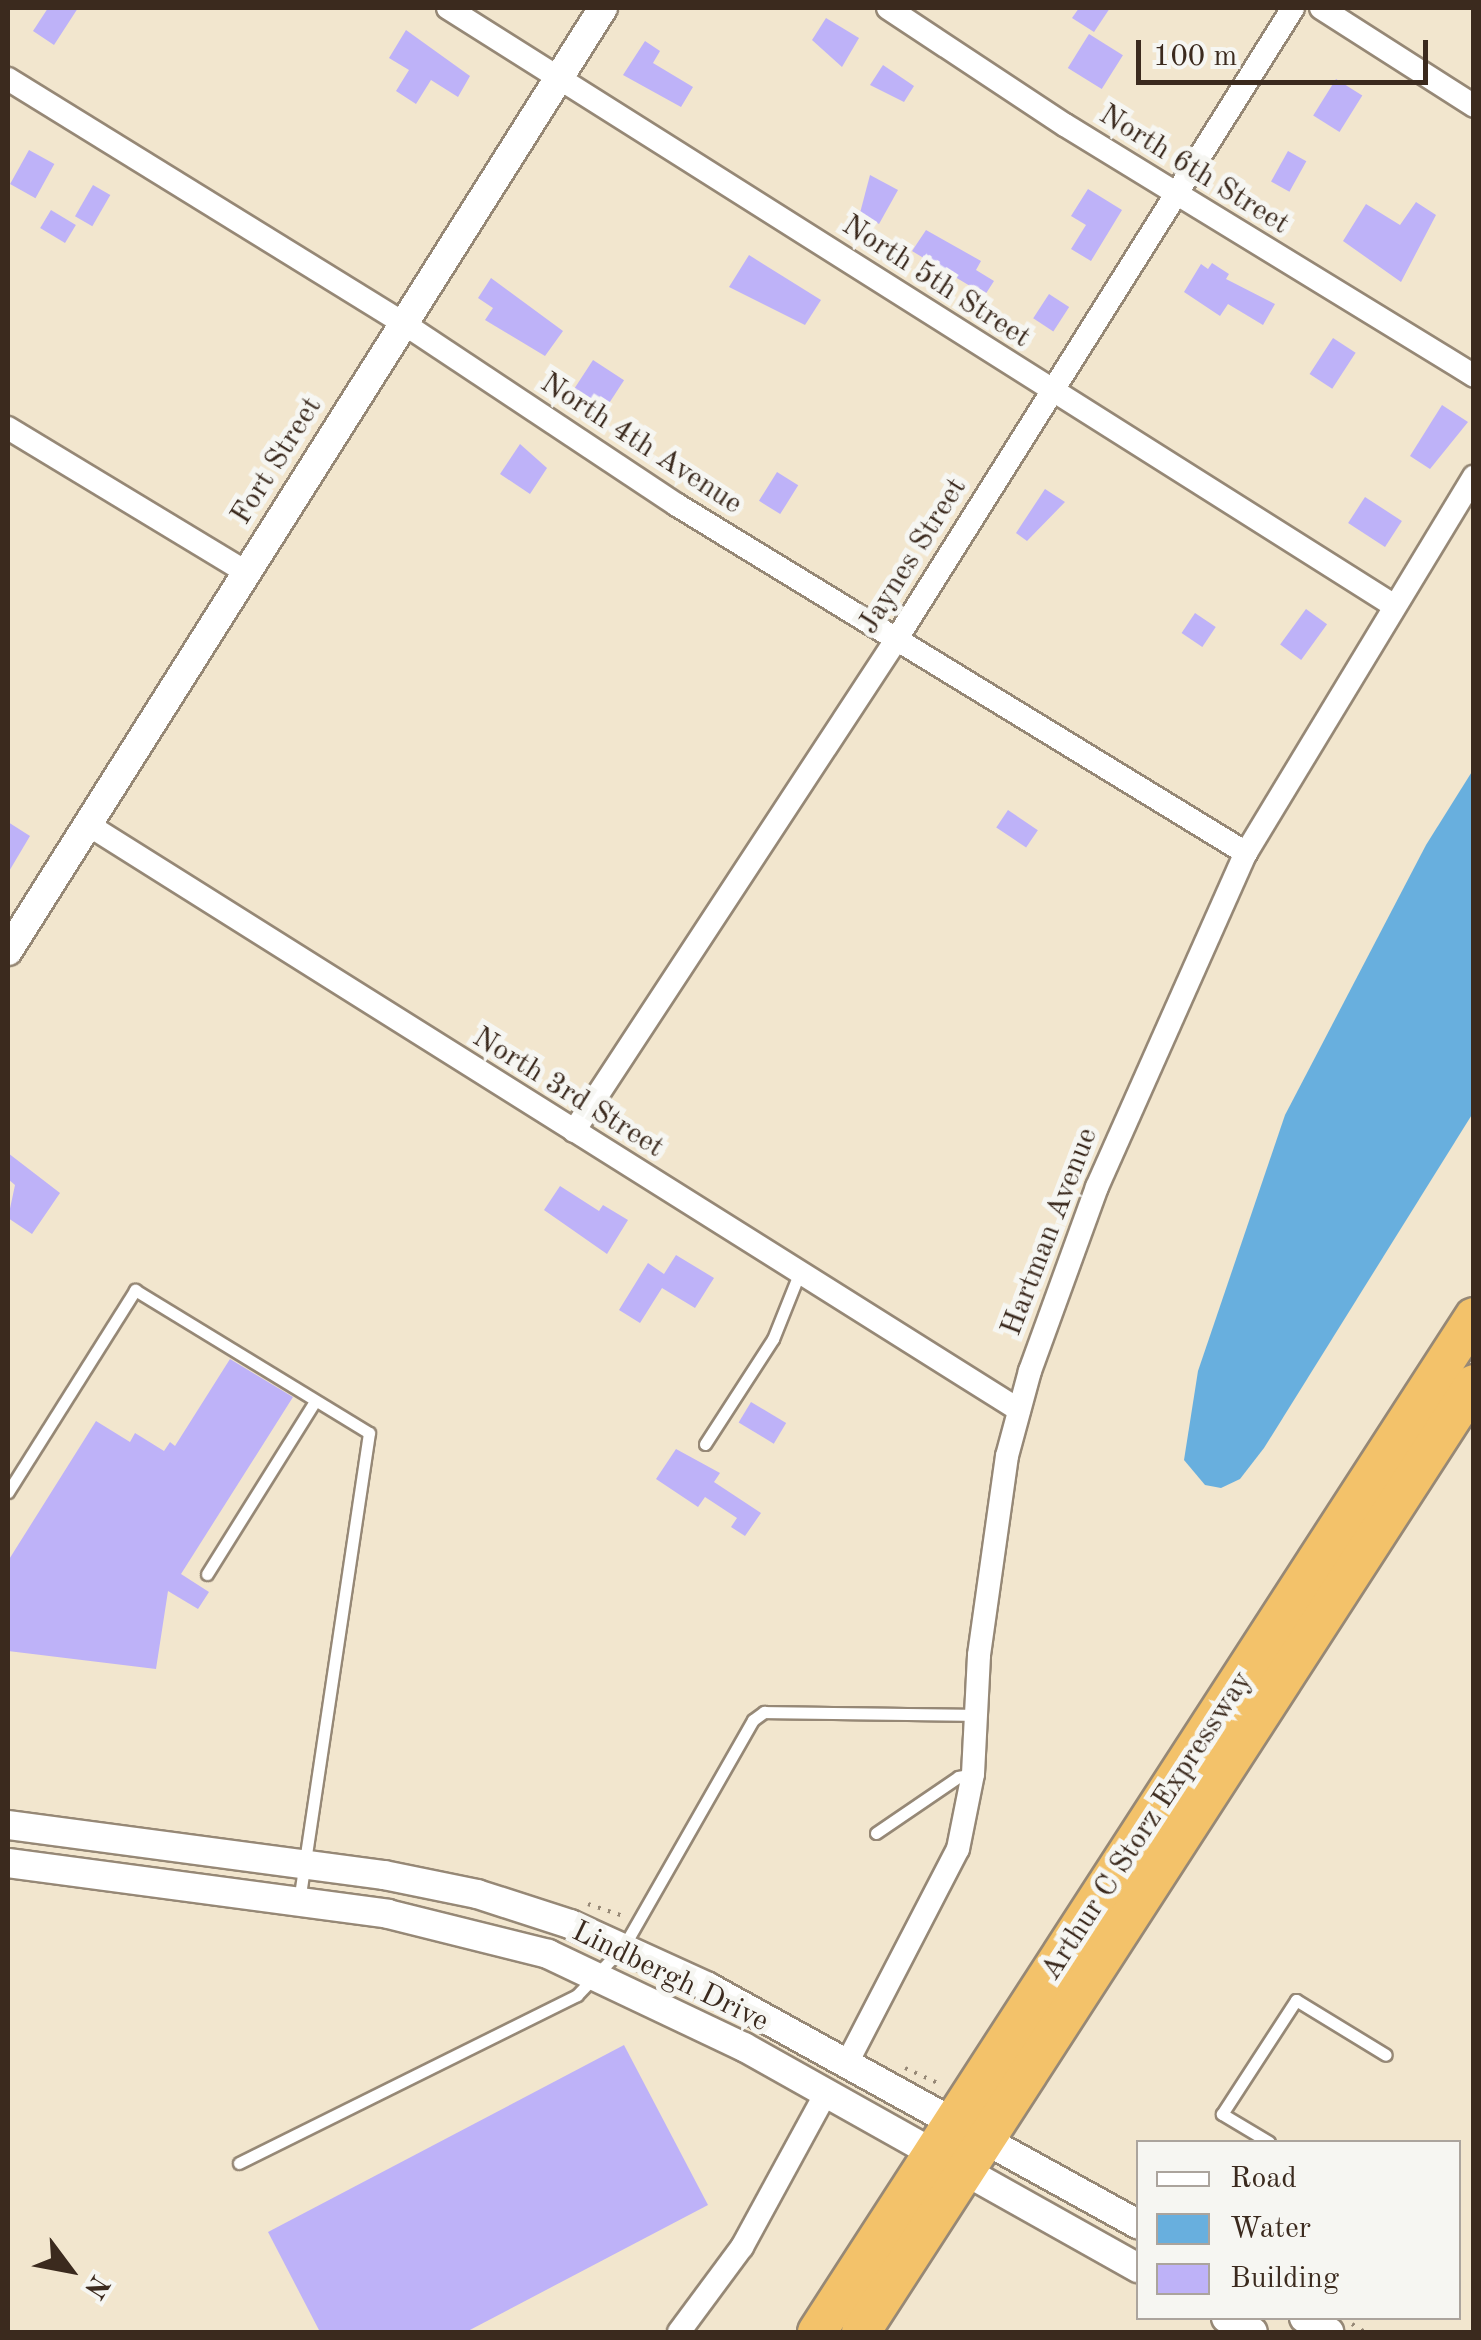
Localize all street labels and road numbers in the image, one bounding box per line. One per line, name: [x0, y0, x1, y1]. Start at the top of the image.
street label: North 6th Street: [1092, 97, 1296, 243]
street label: North 5th Street: [835, 208, 1037, 356]
street label: North 4th Avenue: [533, 365, 749, 523]
street label: Fort Street: [224, 391, 330, 531]
street label: Jaynes Street: [851, 471, 975, 641]
street label: North 3rd Street: [466, 1020, 670, 1166]
street label: Hartman Avenue: [994, 1123, 1106, 1341]
street label: Arthur C Storz Expressway: [1033, 1665, 1261, 1987]
street label: Lindbergh Drive: [566, 1914, 774, 2040]

